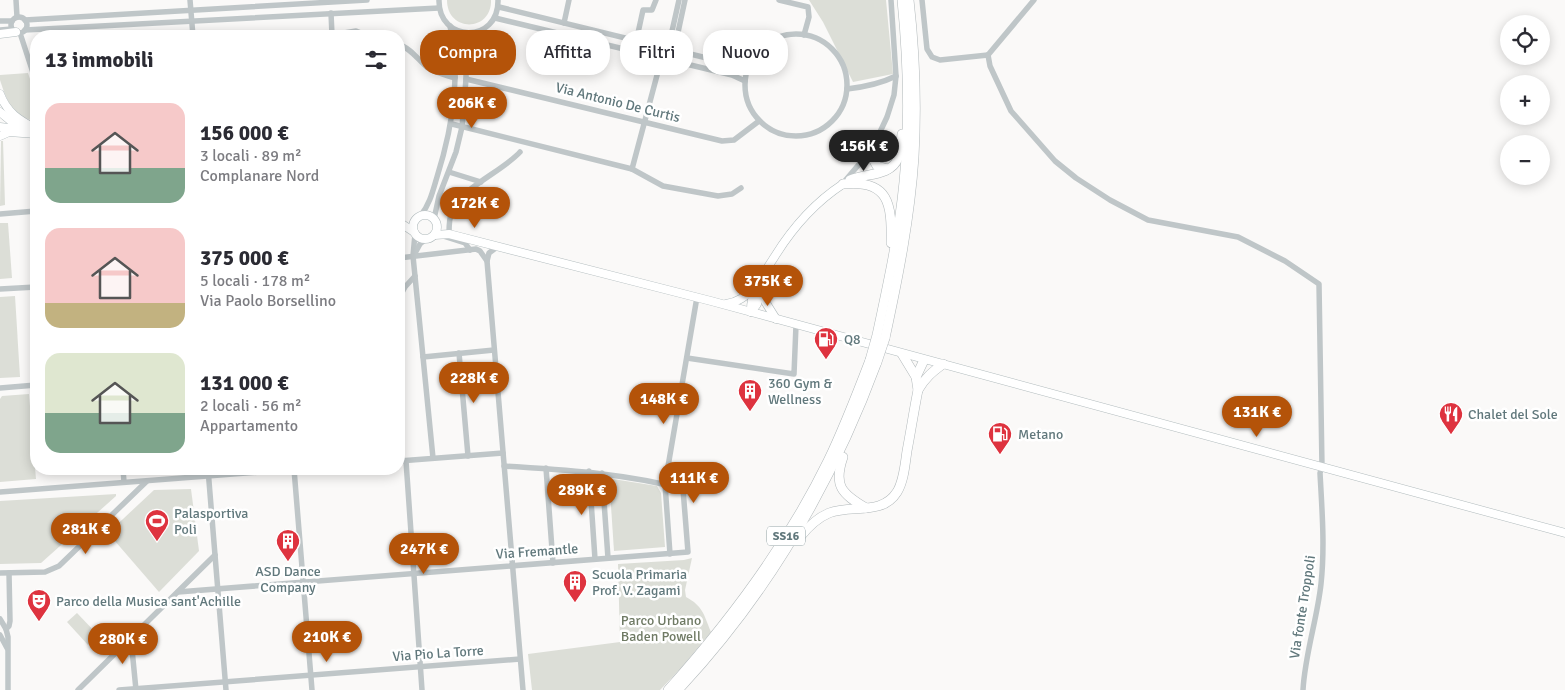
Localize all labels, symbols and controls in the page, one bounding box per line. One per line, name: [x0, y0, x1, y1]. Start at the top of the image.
map controls: [1500, 15, 1550, 185]
button: locate: [1500, 15, 1550, 65]
chip: Compra: [420, 30, 516, 75]
chip: Affitta: [526, 30, 610, 75]
chip: Filtri: [620, 30, 693, 75]
chip: Nuovo: [703, 30, 788, 75]
icon: filters: [362, 46, 390, 74]
text: 13 immobili: [45, 47, 154, 73]
button: +: [1500, 75, 1550, 125]
street label: Via Antonio De Curtis: [554, 79, 682, 126]
pin: 206K €: [431, 86, 513, 129]
text: 206K €: [448, 93, 496, 113]
text: 156 000 €: [200, 120, 289, 146]
icon: home: [85, 123, 145, 183]
pin: 156K €: [823, 130, 905, 172]
button: −: [1500, 135, 1550, 185]
text: 156K €: [840, 136, 888, 156]
text: 3 locali · 89 m²: [200, 146, 302, 166]
text: Complanare Nord: [200, 166, 319, 186]
pin: 172K €: [434, 186, 516, 229]
text: 172K €: [451, 193, 499, 213]
text: 375 000 €: [200, 245, 289, 271]
icon: home: [85, 248, 145, 308]
pin: 375K €: [727, 264, 809, 307]
text: 5 locali · 178 m²: [200, 271, 310, 291]
text: 375K €: [744, 271, 792, 291]
text: Via Paolo Borsellino: [200, 291, 336, 311]
fuel station icon: Q8: [813, 326, 839, 360]
place label: Q8: [844, 331, 861, 348]
pin: 228K €: [433, 362, 515, 404]
text: 228K €: [450, 368, 498, 388]
text: 131 000 €: [200, 370, 289, 396]
icon: home: [85, 373, 145, 433]
place label: 360 Gym & Wellness: [768, 375, 832, 408]
building icon: 360 Gym & Wellness: [737, 378, 763, 412]
pin: 148K €: [623, 382, 705, 425]
text: 148K €: [640, 389, 688, 409]
text: 2 locali · 56 m²: [200, 396, 302, 416]
pin: 131K €: [1216, 396, 1298, 438]
restaurant icon: Chalet del Sole: [1438, 401, 1464, 435]
text: 131K €: [1233, 402, 1281, 422]
place label: Chalet del Sole: [1468, 406, 1558, 423]
text: Appartamento: [200, 416, 298, 436]
fuel station icon: Metano: [987, 421, 1013, 455]
place label: Metano: [1018, 426, 1063, 443]
pin: 111K €: [653, 462, 735, 504]
text: 111K €: [670, 468, 718, 488]
pin: 289K €: [541, 474, 623, 516]
text: 289K €: [558, 480, 606, 500]
place label: Palasportiva Poli: [174, 505, 248, 538]
sports icon: Palasportiva Poli: [144, 508, 170, 542]
pin: 281K €: [45, 512, 127, 555]
text: 281K €: [62, 519, 110, 539]
road number: SS16: [767, 526, 805, 546]
building icon: ASD Dance Company: [275, 528, 301, 562]
pin: 247K €: [383, 532, 465, 575]
text: 247K €: [400, 539, 448, 559]
street label: Via Fremantle: [495, 540, 579, 563]
street label: Via fonte Troppoli: [1286, 554, 1319, 660]
place label: ASD Dance Company: [255, 563, 321, 596]
place label: Scuola Primaria Prof. V. Zagami: [592, 566, 687, 599]
building icon: Scuola Primaria Prof. V. Zagami: [562, 569, 588, 603]
theatre icon: Parco della Musica sant'Achille: [26, 588, 52, 622]
place label: Parco della Musica sant'Achille: [56, 593, 241, 610]
park label: Parco Urbano Baden Powell: [621, 612, 701, 645]
pin: 210K €: [286, 620, 368, 663]
pin: 280K €: [82, 622, 164, 665]
text: 210K €: [303, 627, 351, 647]
text: 280K €: [99, 629, 147, 649]
street label: Via Pio La Torre: [392, 642, 484, 665]

